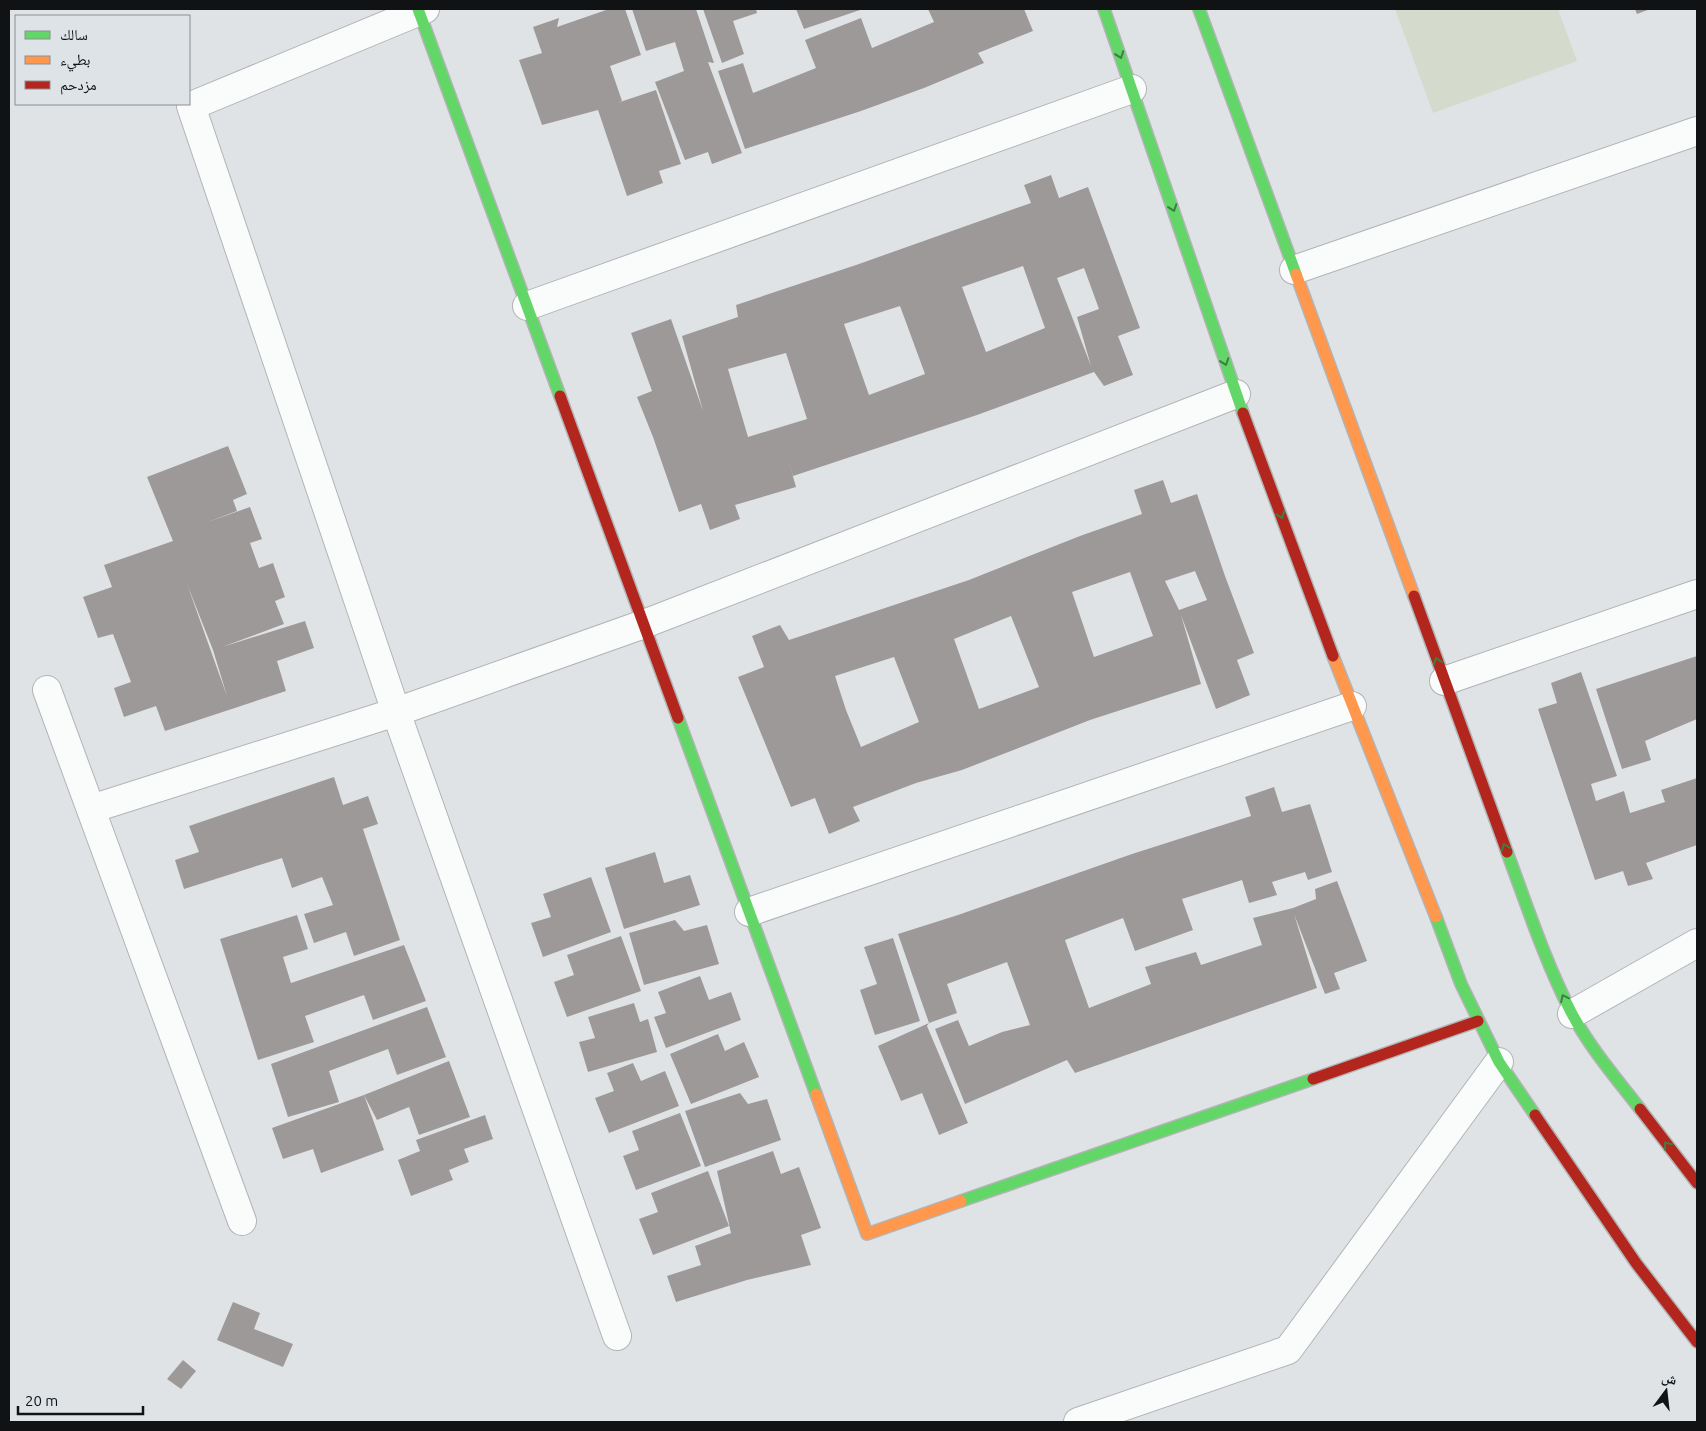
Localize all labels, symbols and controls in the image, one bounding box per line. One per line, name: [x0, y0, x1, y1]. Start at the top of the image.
legend: [15, 15, 190, 105]
text: سالك: [60, 26, 88, 43]
one-way arrow: [1114, 50, 1124, 58]
text: بطيء: [60, 51, 90, 72]
text: مزدحم: [60, 76, 97, 95]
one-way arrow: [1167, 204, 1177, 212]
one-way arrow: [1219, 358, 1229, 366]
one-way arrow: [1275, 510, 1285, 519]
one-way arrow: [1433, 658, 1443, 666]
one-way arrow: [1501, 843, 1511, 851]
one-way arrow: [1560, 994, 1570, 1003]
one-way arrow: [1665, 1142, 1673, 1151]
north arrow: [1641, 1366, 1691, 1416]
text: ش: [1660, 1369, 1679, 1389]
scale bar: [18, 1384, 142, 1416]
text: 20 m: [25, 1392, 58, 1409]

